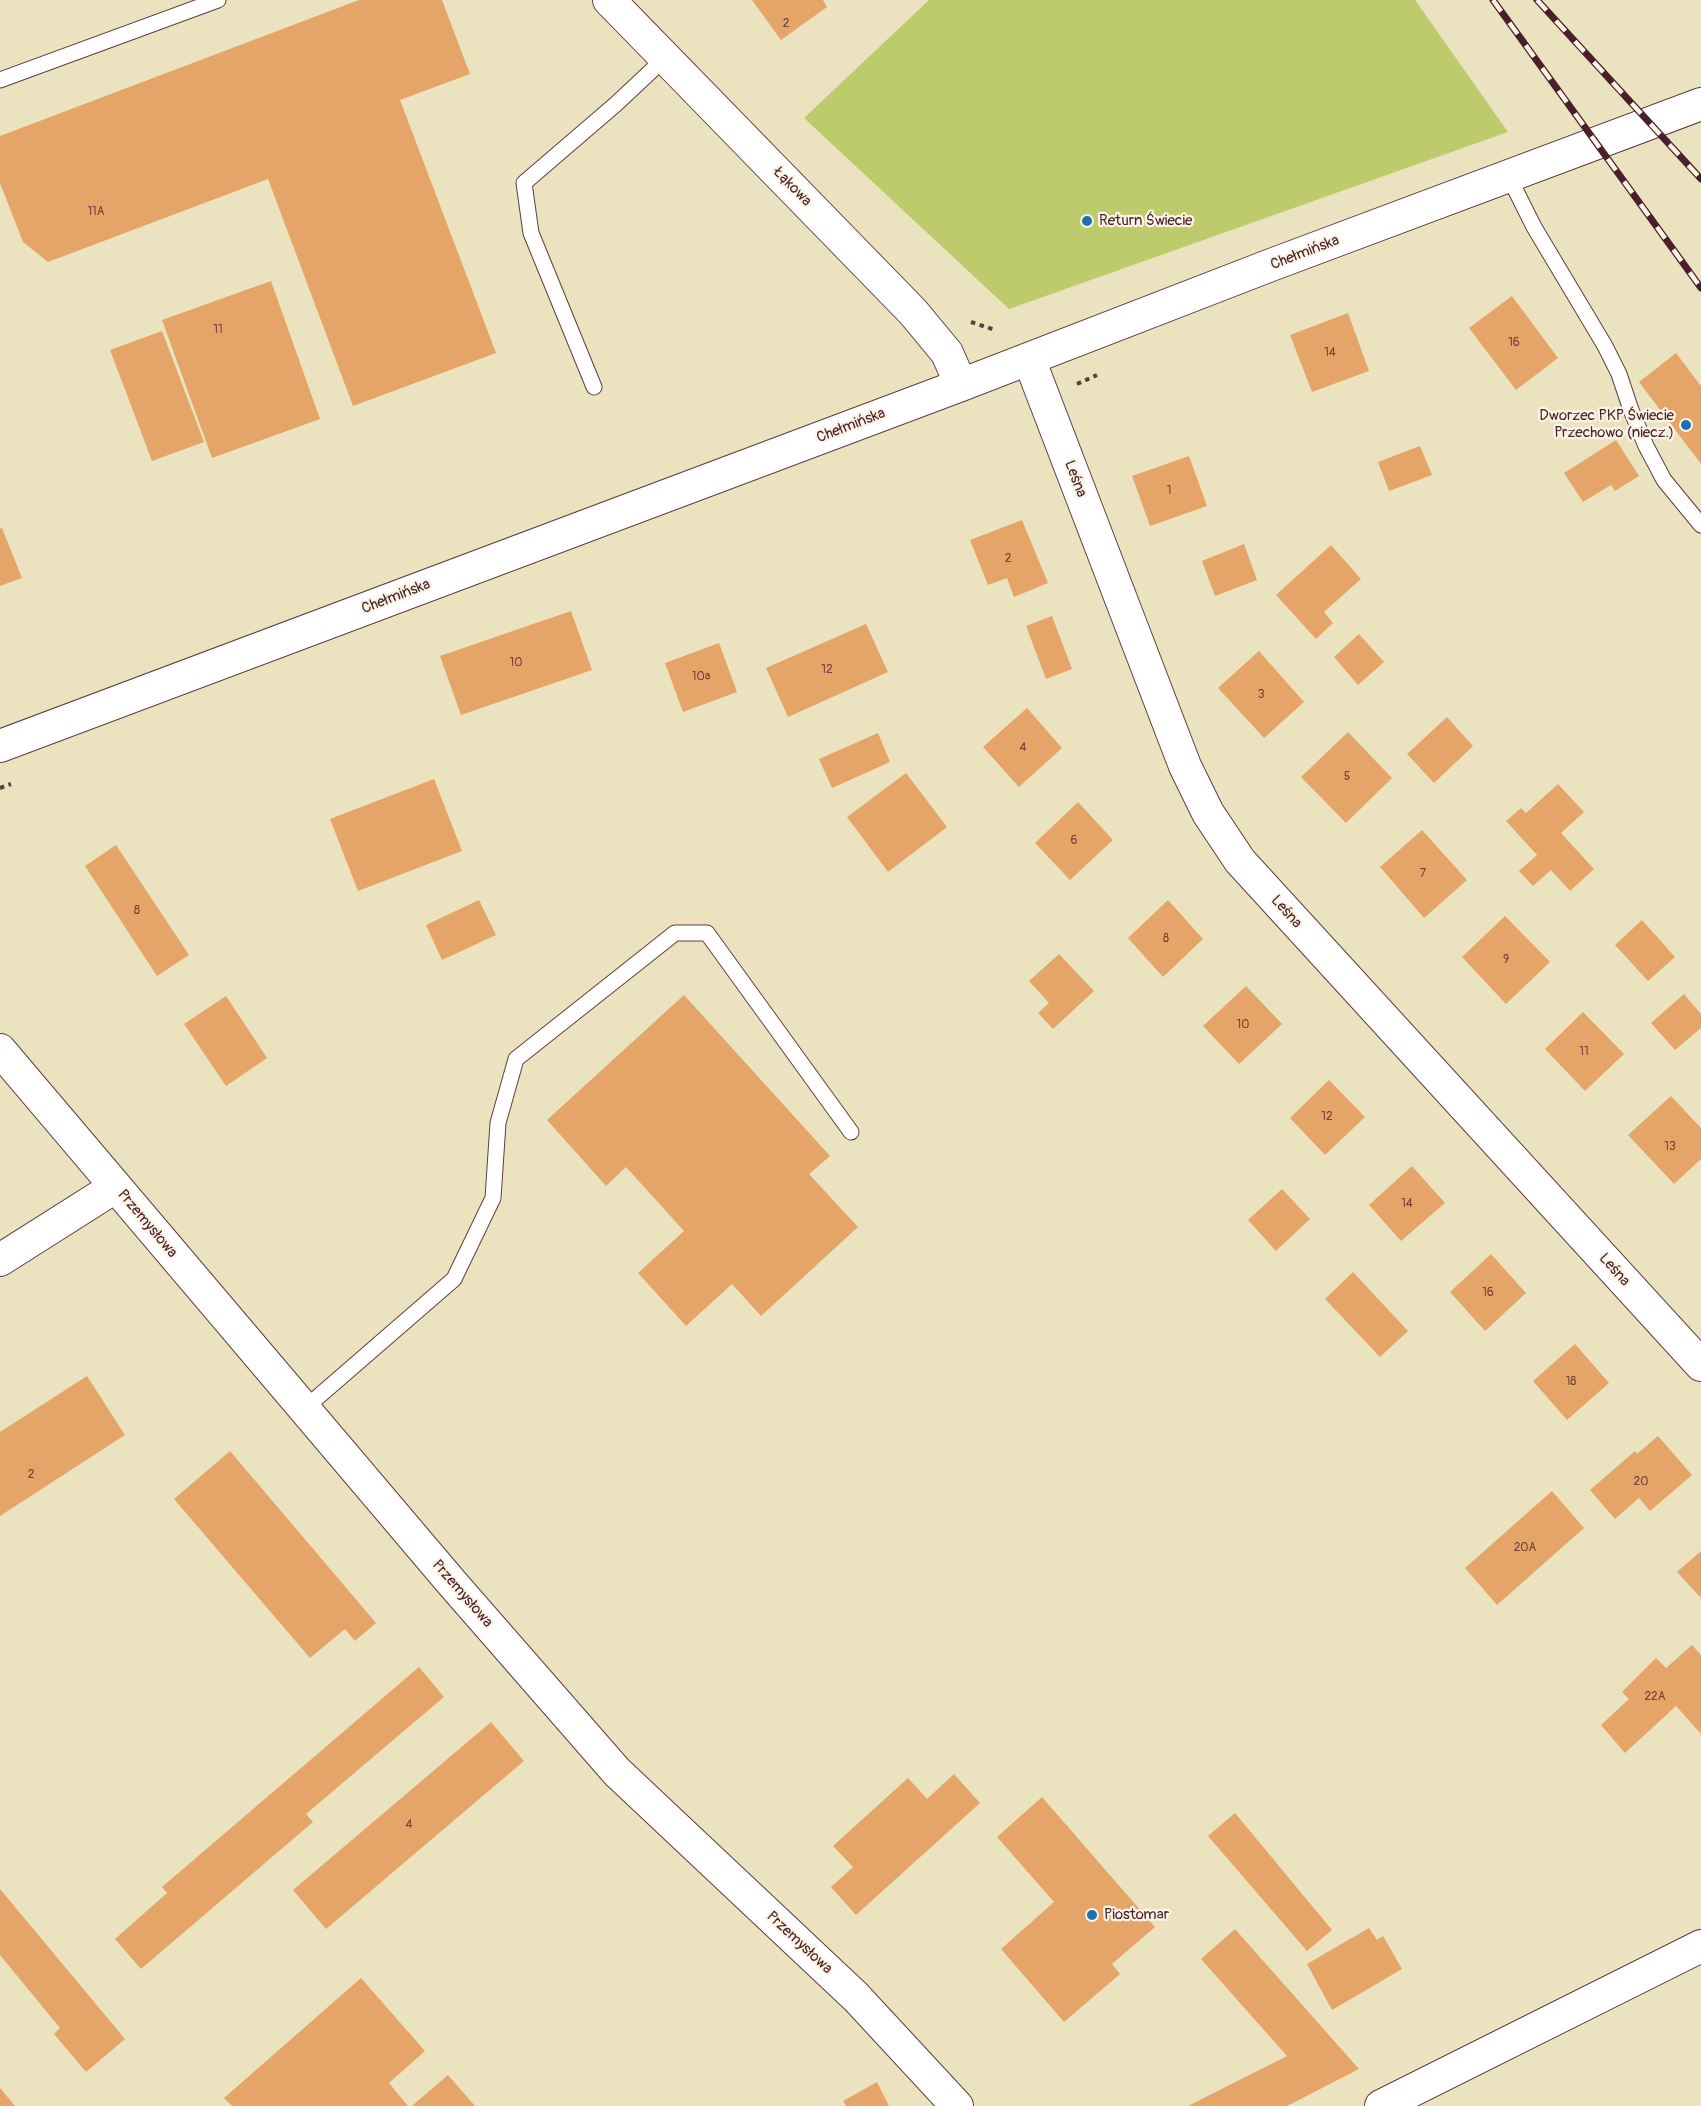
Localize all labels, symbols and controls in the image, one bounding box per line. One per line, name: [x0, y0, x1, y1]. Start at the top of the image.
house number: 2: [783, 17, 789, 31]
street label: Łąkowa: [769, 164, 815, 210]
house number: 11A: [87, 205, 105, 219]
place label: Return Świecie: [1099, 212, 1193, 230]
marker: Return Świecie: [1080, 214, 1094, 228]
street label: Chełmińska: [1268, 232, 1342, 274]
house number: 11: [213, 323, 223, 337]
house number: 16: [1508, 336, 1520, 350]
house number: 14: [1324, 346, 1336, 360]
street label: Chełmińska: [814, 405, 888, 447]
place label: Dworzec PKP Świecie Przechowo (niecz.): [1539, 407, 1674, 442]
marker: Dworzec PKP Świecie Przechowo (niecz.): [1679, 418, 1693, 432]
street label: Leśna: [1060, 458, 1090, 500]
house number: 1: [1167, 484, 1171, 498]
house number: 2: [1005, 552, 1011, 566]
street label: Chełmińska: [359, 576, 433, 618]
house number: 10: [510, 656, 522, 670]
house number: 12: [821, 663, 833, 677]
house number: 10a: [692, 670, 710, 684]
house number: 3: [1258, 688, 1264, 702]
house number: 4: [1020, 741, 1026, 755]
house number: 5: [1344, 770, 1350, 784]
house number: 6: [1071, 834, 1077, 848]
house number: 7: [1420, 867, 1426, 881]
street label: Leśna: [1267, 892, 1305, 932]
house number: 8: [134, 904, 140, 918]
house number: 8: [1163, 932, 1169, 946]
house number: 9: [1503, 953, 1509, 967]
house number: 10: [1237, 1018, 1249, 1032]
house number: 11: [1579, 1045, 1589, 1059]
house number: 12: [1321, 1110, 1333, 1124]
house number: 13: [1664, 1140, 1676, 1154]
street label: Przemysłowa: [113, 1186, 181, 1262]
house number: 14: [1401, 1197, 1413, 1211]
street label: Leśna: [1595, 1250, 1633, 1290]
house number: 16: [1482, 1286, 1494, 1300]
house number: 18: [1566, 1375, 1576, 1389]
house number: 2: [28, 1468, 34, 1482]
house number: 20: [1634, 1475, 1648, 1489]
house number: 20A: [1514, 1541, 1536, 1555]
street label: Przemysłowa: [428, 1557, 496, 1631]
house number: 22A: [1644, 1690, 1666, 1704]
house number: 4: [406, 1818, 412, 1832]
place label: Piostomar: [1104, 1906, 1169, 1924]
street label: Przemysłowa: [762, 1908, 836, 1978]
marker: Piostomar: [1085, 1908, 1099, 1922]

